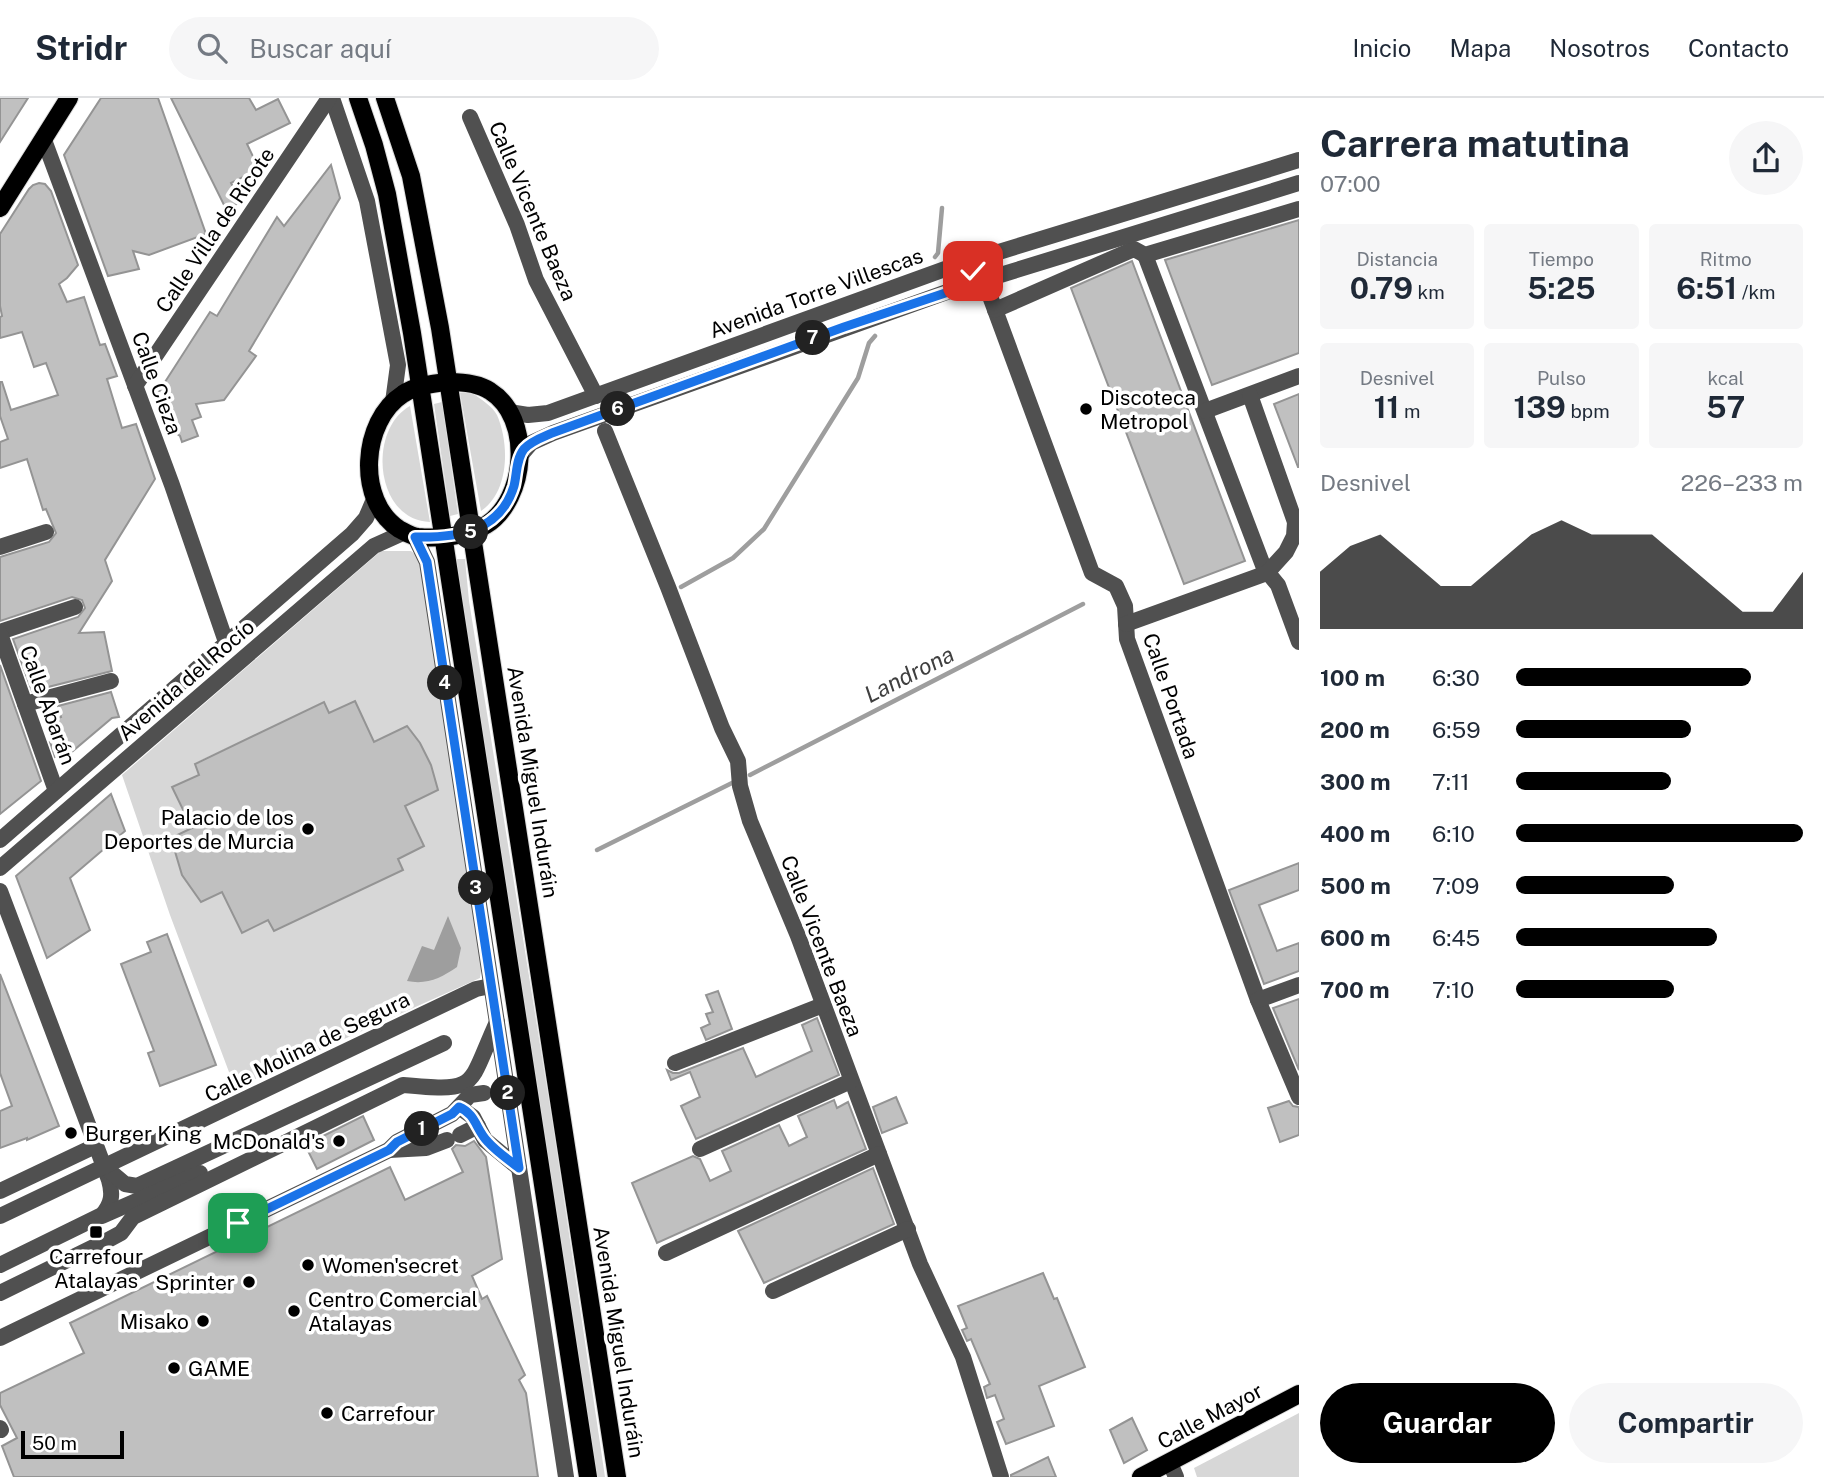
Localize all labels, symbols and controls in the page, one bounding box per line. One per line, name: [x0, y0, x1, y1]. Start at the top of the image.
search box: [169, 17, 659, 80]
text: Stridr: [35, 29, 127, 67]
icon: search: [193, 29, 231, 67]
text: Buscar aquí: [249, 33, 391, 64]
text: Inicio: [1352, 34, 1411, 62]
text: Mapa: [1449, 34, 1511, 62]
text: Nosotros: [1549, 34, 1650, 62]
text: Contacto: [1688, 34, 1789, 62]
street label: Calle Vicente Baeza: [484, 118, 582, 304]
text: Carrera matutina: [1320, 121, 1630, 166]
button: share: [1729, 121, 1803, 195]
street label: Calle Villa de Ricote: [151, 143, 279, 317]
text: 07:00: [1320, 170, 1381, 197]
pin: [943, 241, 1003, 301]
street label: Avenida Torre Villescas: [706, 243, 926, 343]
text: Distancia: [1356, 248, 1438, 270]
text: Tiempo: [1529, 248, 1594, 270]
text: Ritmo: [1700, 248, 1752, 270]
icon: check: [954, 252, 992, 290]
text: 0.79: [1350, 270, 1413, 306]
text: 5:25: [1527, 270, 1596, 306]
text: 6:51: [1676, 270, 1737, 306]
text: km: [1413, 281, 1445, 303]
text: /km: [1737, 281, 1776, 303]
pin: 7: [796, 320, 830, 356]
text: 7: [807, 326, 818, 348]
street label: Calle Cieza: [127, 328, 187, 438]
text: Desnivel: [1360, 367, 1435, 389]
text: Pulso: [1537, 367, 1586, 389]
text: kcal: [1707, 367, 1744, 389]
place label: Discoteca Metropol: [1100, 385, 1196, 434]
text: 11: [1374, 389, 1399, 425]
text: 139: [1513, 389, 1566, 425]
text: 57: [1706, 389, 1745, 425]
pin: 6: [600, 392, 636, 426]
text: 6: [611, 397, 624, 419]
text: m: [1399, 400, 1421, 422]
text: bpm: [1566, 400, 1610, 422]
marker: Discoteca Metropol: [1078, 401, 1094, 417]
text: Desnivel: [1320, 469, 1411, 496]
text: 226–233 m: [1680, 469, 1803, 496]
pin: 5: [454, 514, 489, 550]
text: 5: [464, 520, 477, 542]
street label: Avenida del Rocío: [113, 614, 259, 746]
street label: Calle Portada: [1138, 630, 1204, 762]
water label: Landrona: [860, 640, 958, 708]
street label: Calle Abarán: [15, 642, 81, 768]
street label: Avenida Miguel Induráin: [502, 664, 564, 900]
text: 100 m: [1320, 664, 1385, 691]
text: 6:30: [1432, 664, 1480, 691]
pin: 4: [428, 666, 462, 700]
text: 4: [438, 671, 451, 693]
text: 200 m: [1320, 716, 1390, 743]
text: 6:59: [1432, 716, 1481, 743]
text: 300 m: [1320, 768, 1391, 795]
text: 7:11: [1432, 768, 1470, 795]
place label: Palacio de los Deportes de Murcia: [104, 805, 294, 854]
text: 400 m: [1320, 820, 1390, 847]
text: 6:10: [1432, 820, 1475, 847]
marker: Palacio de los Deportes de Murcia: [300, 821, 316, 837]
street label: Calle Vicente Baeza: [776, 852, 868, 1040]
pin: 3: [458, 870, 494, 906]
text: 500 m: [1320, 872, 1391, 899]
text: 7:09: [1432, 872, 1479, 899]
text: 3: [469, 876, 482, 898]
text: 600 m: [1320, 924, 1390, 951]
text: 6:45: [1432, 924, 1480, 951]
text: 700 m: [1320, 976, 1390, 1003]
text: 7:10: [1432, 976, 1474, 1003]
street label: Calle Molina de Segura: [200, 986, 414, 1108]
pin: 2: [490, 1076, 526, 1110]
text: 2: [501, 1081, 514, 1103]
pin: 1: [404, 1112, 440, 1146]
text: 1: [417, 1117, 426, 1139]
place label: Burger King: [85, 1121, 202, 1146]
marker: Burger King: [63, 1125, 79, 1141]
place label: McDonald's: [213, 1129, 325, 1154]
marker: McDonald's: [331, 1133, 347, 1149]
pin: [208, 1193, 268, 1253]
icon: arrive: [219, 1204, 257, 1242]
marker: Carrefour Atalayas: [88, 1224, 104, 1240]
street label: Avenida Miguel Induráin: [588, 1224, 650, 1460]
place label: Carrefour Atalayas: [49, 1244, 143, 1293]
place label: Women'secret: [322, 1253, 459, 1278]
marker: Women'secret: [300, 1257, 316, 1273]
place label: Sprinter: [155, 1270, 235, 1295]
marker: Sprinter: [241, 1274, 257, 1290]
place label: Centro Comercial Atalayas: [308, 1287, 478, 1336]
marker: Centro Comercial Atalayas: [286, 1303, 302, 1319]
place label: Misako: [120, 1309, 189, 1334]
marker: Misako: [195, 1313, 211, 1329]
place label: GAME: [188, 1356, 250, 1381]
marker: GAME: [166, 1360, 182, 1376]
street label: Calle Mayor: [1153, 1378, 1267, 1454]
button: Guardar: [1320, 1383, 1555, 1463]
button: Compartir: [1569, 1383, 1803, 1463]
place label: Carrefour: [341, 1401, 435, 1426]
marker: Carrefour: [319, 1405, 335, 1421]
scale bar: [21, 1428, 124, 1460]
text: 50 m: [32, 1432, 77, 1454]

